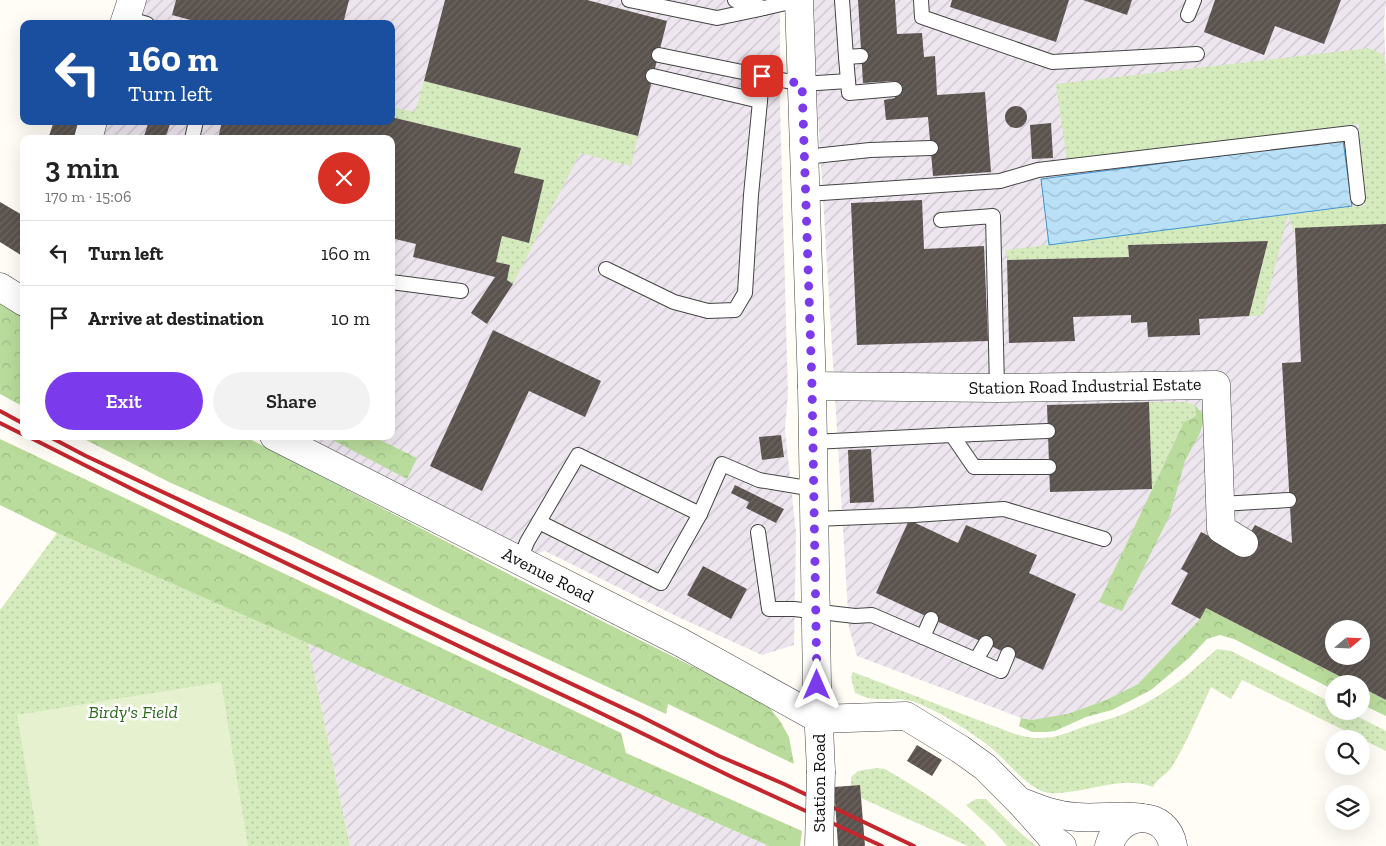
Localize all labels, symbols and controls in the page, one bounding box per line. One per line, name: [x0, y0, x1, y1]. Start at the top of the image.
text: 160 m: [128, 38, 218, 80]
icon: left: [45, 40, 110, 105]
pin: [741, 55, 783, 97]
icon: arrive: [748, 62, 776, 90]
text: Turn left: [128, 80, 212, 107]
text: 3 min: [45, 150, 119, 186]
button: close: [318, 152, 370, 204]
text: 170 m · 15:06: [45, 187, 132, 206]
icon: left: [45, 239, 73, 267]
text: Turn left: [88, 242, 163, 265]
text: 160 m: [321, 242, 370, 265]
icon: arrive: [45, 304, 73, 332]
text: Arrive at destination: [88, 307, 264, 330]
text: 10 m: [331, 307, 370, 330]
button: Exit: [45, 372, 203, 430]
button: Share: [213, 372, 370, 430]
street label: Station Road Industrial Estate: [968, 373, 1202, 399]
street label: Avenue Road: [499, 543, 598, 608]
north arrow: [1325, 620, 1370, 665]
map controls: [1325, 620, 1370, 830]
position arrow: [790, 658, 842, 710]
button: sound: [1325, 675, 1370, 720]
park label: Birdy's Field: [88, 701, 178, 723]
button: search: [1325, 730, 1370, 775]
street label: Station Road: [808, 733, 830, 833]
button: layers: [1325, 785, 1370, 830]

